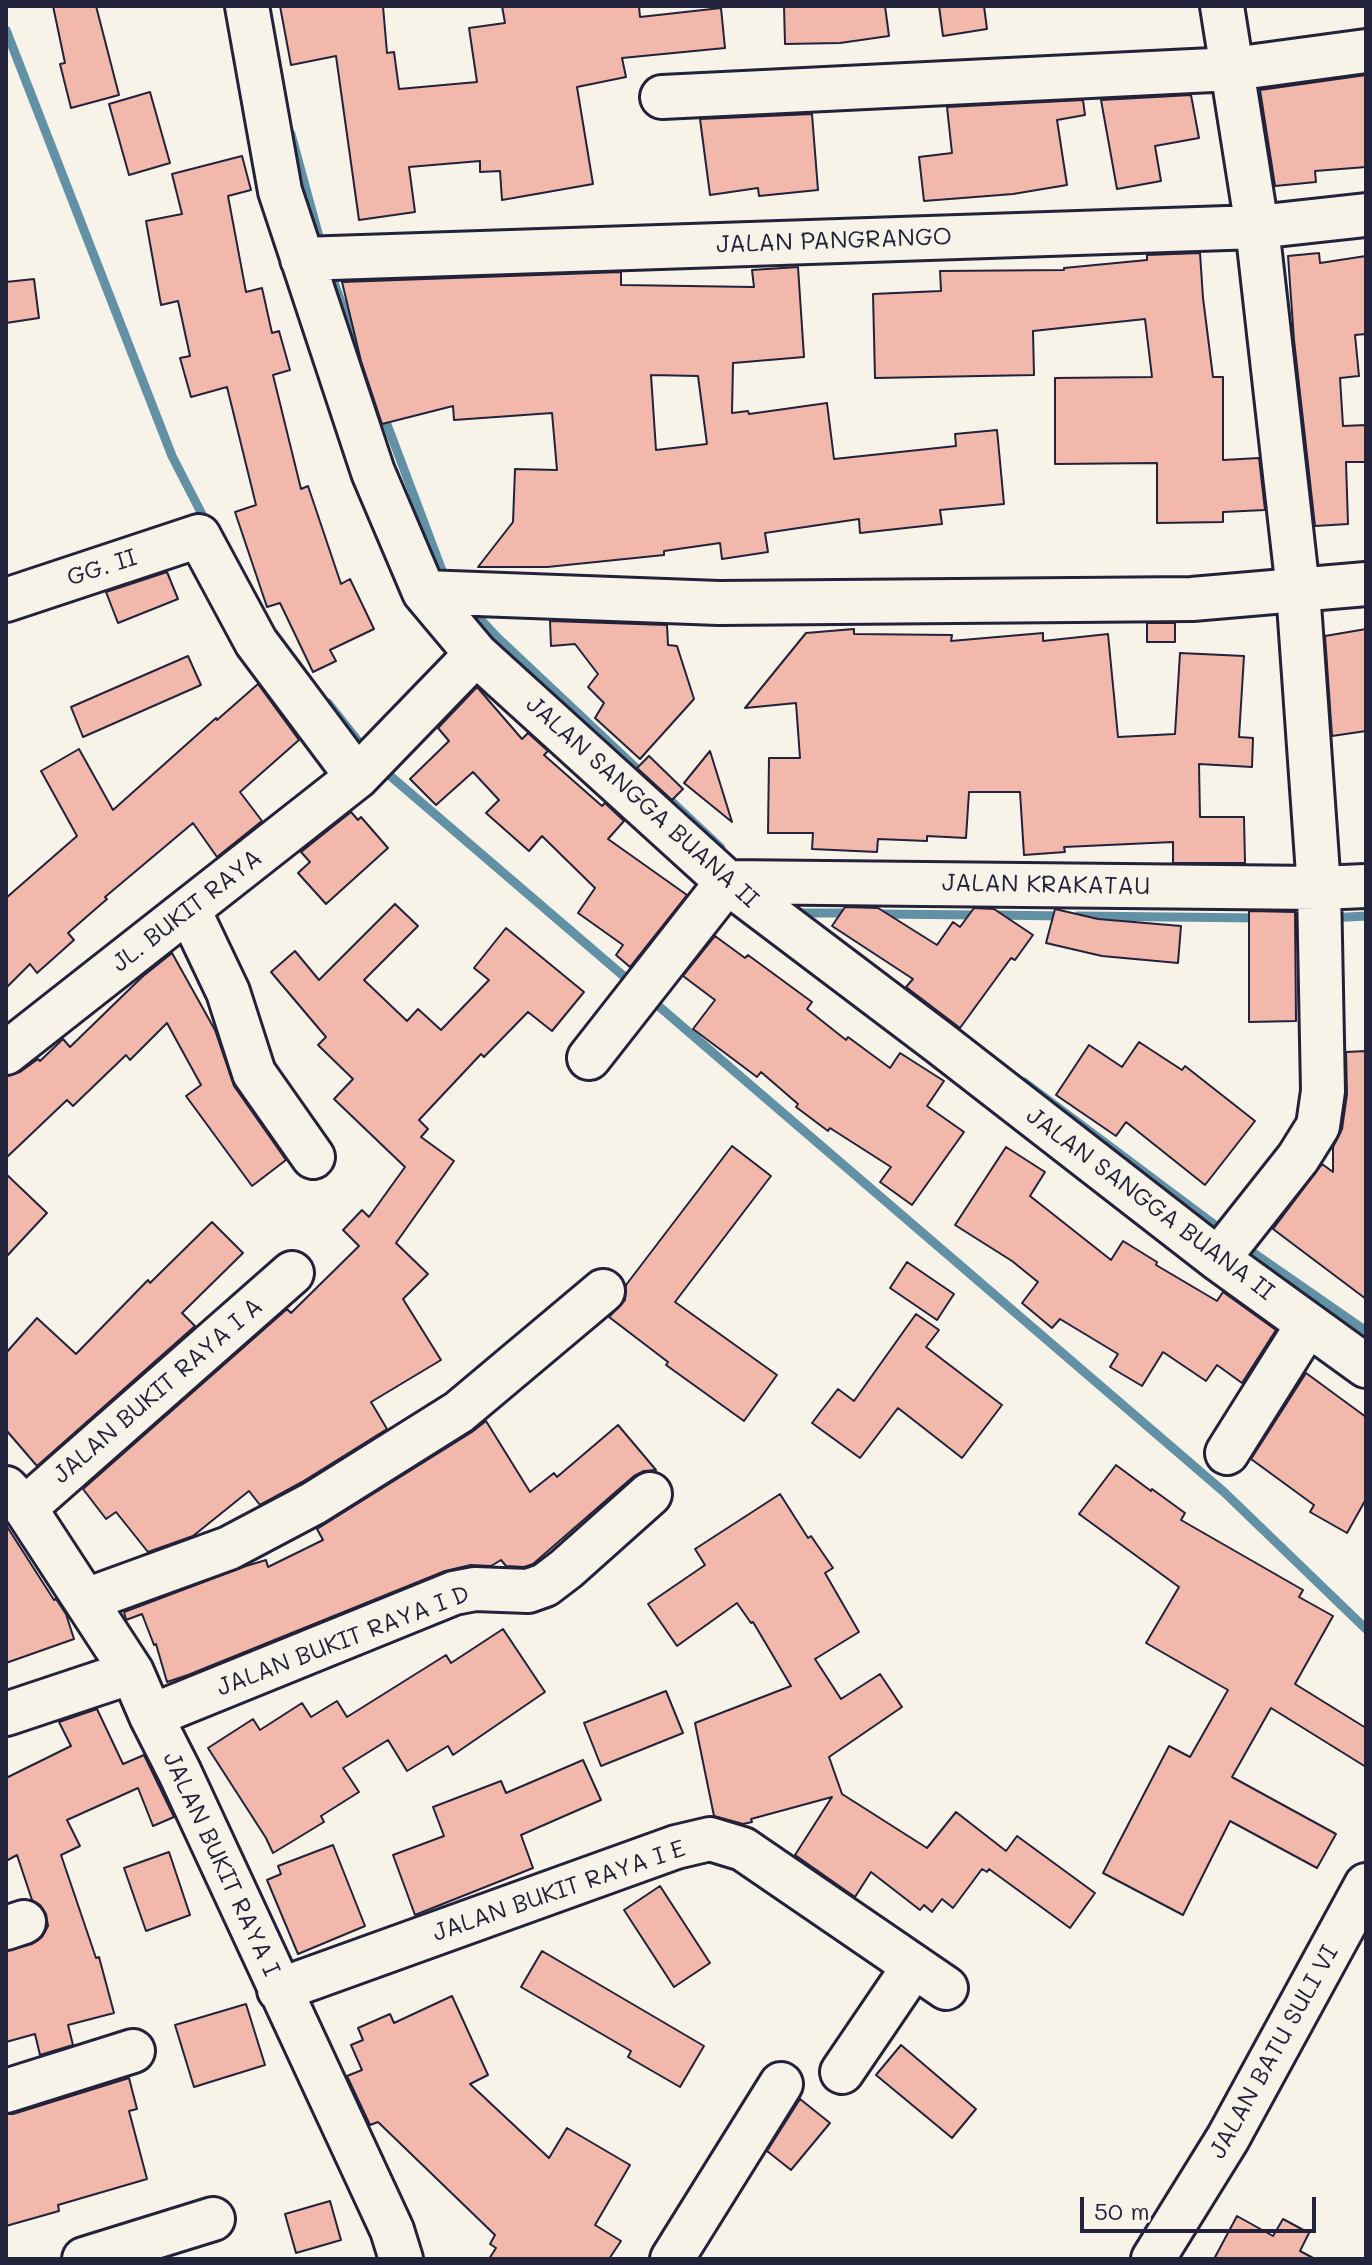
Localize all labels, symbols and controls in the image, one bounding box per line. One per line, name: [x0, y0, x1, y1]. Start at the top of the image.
street label: JALAN PANGRANGO: [716, 222, 952, 260]
street label: GG. II: [64, 543, 140, 593]
street label: JALAN SANGGA BUANA II: [520, 690, 764, 914]
street label: JL. BUKIT RAYA: [106, 844, 268, 978]
street label: JALAN KRAKATAU: [942, 869, 1150, 901]
street label: JALAN SANGGA BUANA II: [1020, 1101, 1280, 1307]
street label: JALAN BUKIT RAYA I A: [47, 1292, 269, 1490]
street label: JALAN BUKIT RAYA I D: [213, 1580, 473, 1702]
street label: JALAN BUKIT RAYA I: [156, 1747, 286, 1981]
street label: JALAN BUKIT RAYA I E: [429, 1834, 689, 1948]
street label: JALAN BATU SULI VI: [1203, 1940, 1345, 2164]
scale bar: [1084, 2181, 1320, 2231]
text: 50 m: [1094, 2195, 1150, 2226]

